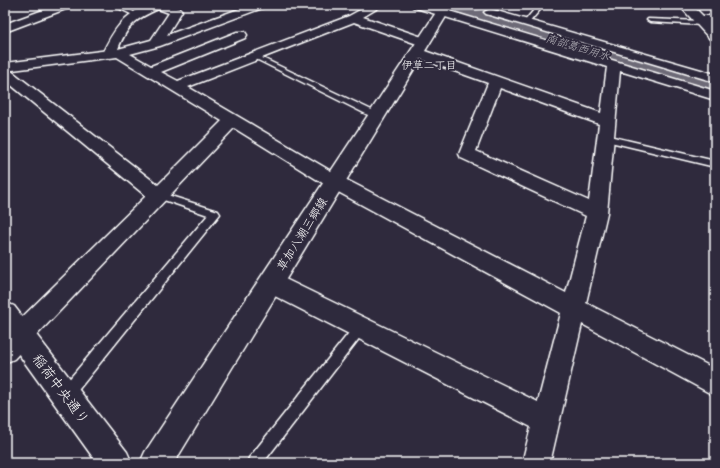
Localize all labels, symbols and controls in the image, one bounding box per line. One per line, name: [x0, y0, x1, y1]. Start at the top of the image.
water label: 南部葛西用水: [544, 29, 612, 66]
district label: 伊草二丁目: [402, 56, 457, 75]
street label: 草加八潮三郷線: [270, 193, 334, 275]
street label: 稲荷中央通り: [25, 348, 96, 430]

